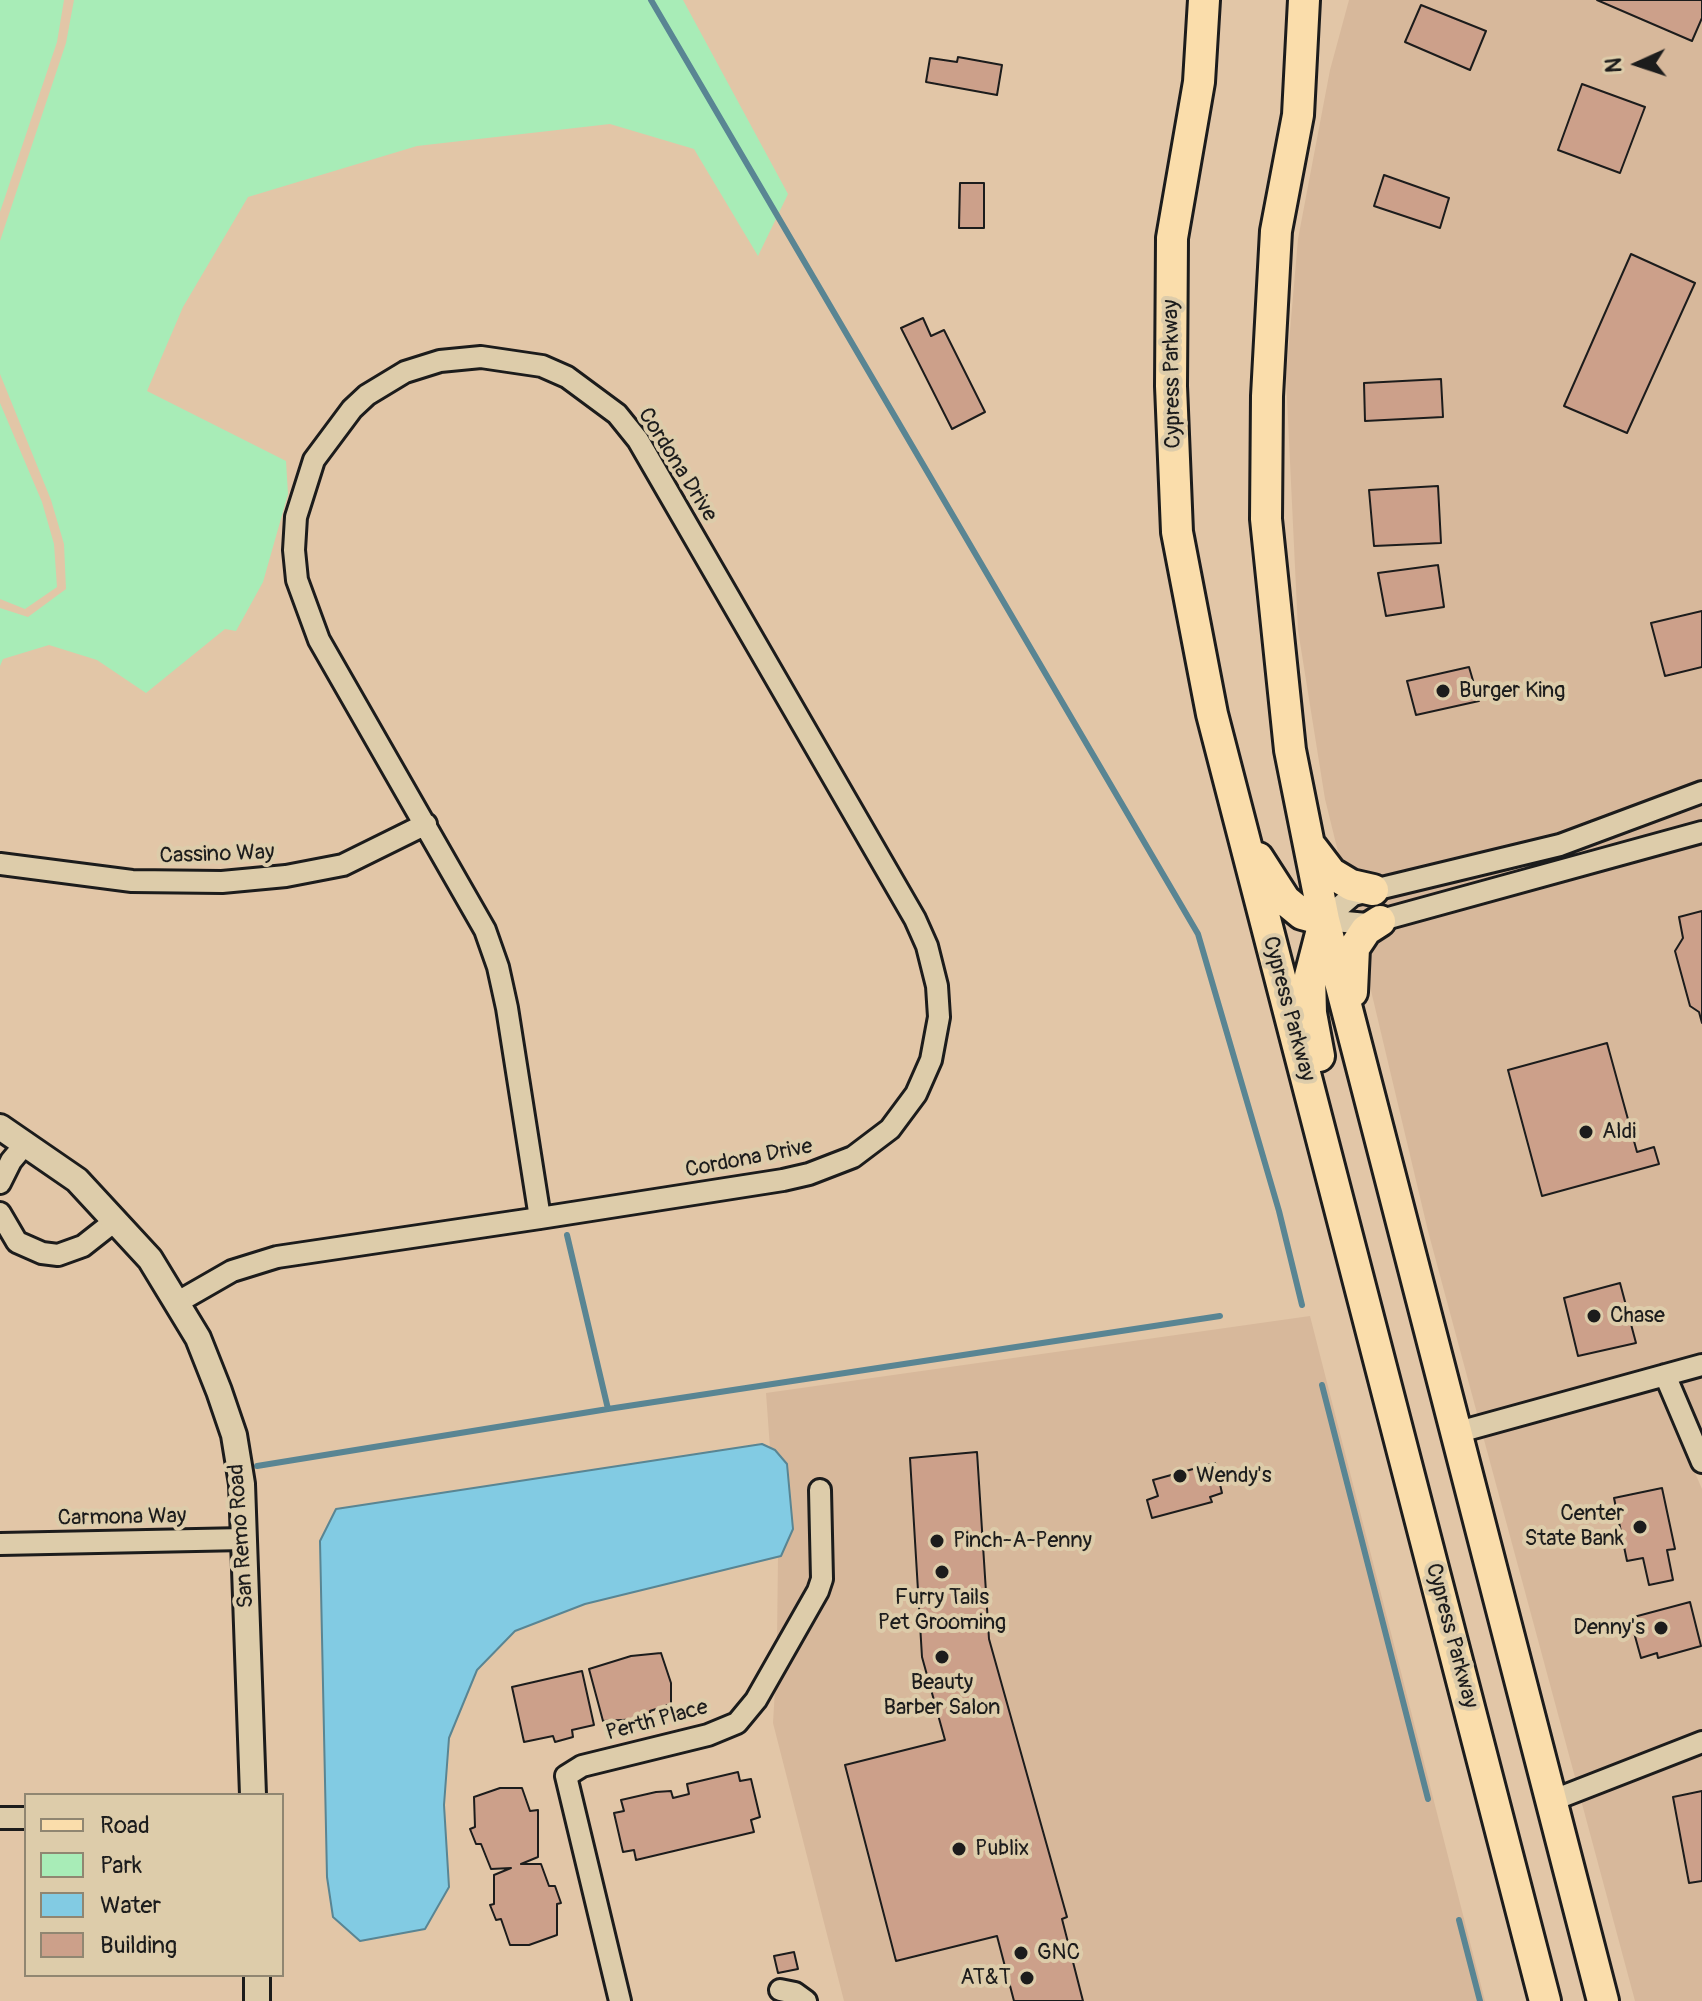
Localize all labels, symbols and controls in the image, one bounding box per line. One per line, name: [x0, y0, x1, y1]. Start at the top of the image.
north arrow: [1598, 24, 1678, 104]
text: N: [1600, 57, 1628, 73]
street label: Cypress Parkway: [1159, 299, 1187, 449]
street label: Cordona Drive: [632, 403, 722, 527]
place label: Burger King: [1459, 678, 1565, 704]
marker: Burger King: [1434, 682, 1452, 700]
street label: Cassino Way: [159, 840, 275, 870]
street label: Cypress Parkway: [1256, 934, 1320, 1084]
place label: Aldi: [1602, 1119, 1636, 1145]
marker: Aldi: [1577, 1123, 1595, 1141]
street label: Cordona Drive: [683, 1134, 815, 1184]
place label: Chase: [1610, 1303, 1665, 1329]
marker: Chase: [1585, 1307, 1603, 1325]
street label: San Remo Road: [224, 1463, 260, 1609]
place label: Wendy's: [1196, 1463, 1272, 1489]
marker: Wendy's: [1171, 1467, 1189, 1485]
place label: Center State Bank: [1525, 1501, 1624, 1552]
street label: Carmona Way: [57, 1504, 187, 1532]
marker: Center State Bank: [1631, 1518, 1649, 1536]
place label: Pinch-A-Penny: [953, 1528, 1092, 1554]
marker: Pinch-A-Penny: [928, 1532, 946, 1550]
street label: Cypress Parkway: [1419, 1561, 1483, 1711]
marker: Furry Tails Pet Grooming: [933, 1563, 951, 1581]
place label: Furry Tails Pet Grooming: [878, 1585, 1006, 1636]
place label: Denny's: [1573, 1615, 1645, 1641]
marker: Denny's: [1652, 1619, 1670, 1637]
marker: Beauty Barber Salon: [933, 1648, 951, 1666]
place label: Beauty Barber Salon: [883, 1670, 1001, 1722]
street label: Perth Place: [603, 1695, 711, 1747]
legend: [24, 1793, 284, 1977]
text: Road: [100, 1811, 150, 1840]
place label: Publix: [975, 1836, 1029, 1862]
marker: Publix: [950, 1840, 968, 1858]
text: Park: [100, 1851, 142, 1880]
text: Water: [100, 1891, 161, 1920]
text: Building: [100, 1931, 177, 1960]
place label: GNC: [1037, 1940, 1080, 1966]
marker: GNC: [1012, 1944, 1030, 1962]
place label: AT&T: [960, 1965, 1011, 1991]
marker: AT&T: [1018, 1969, 1036, 1987]

